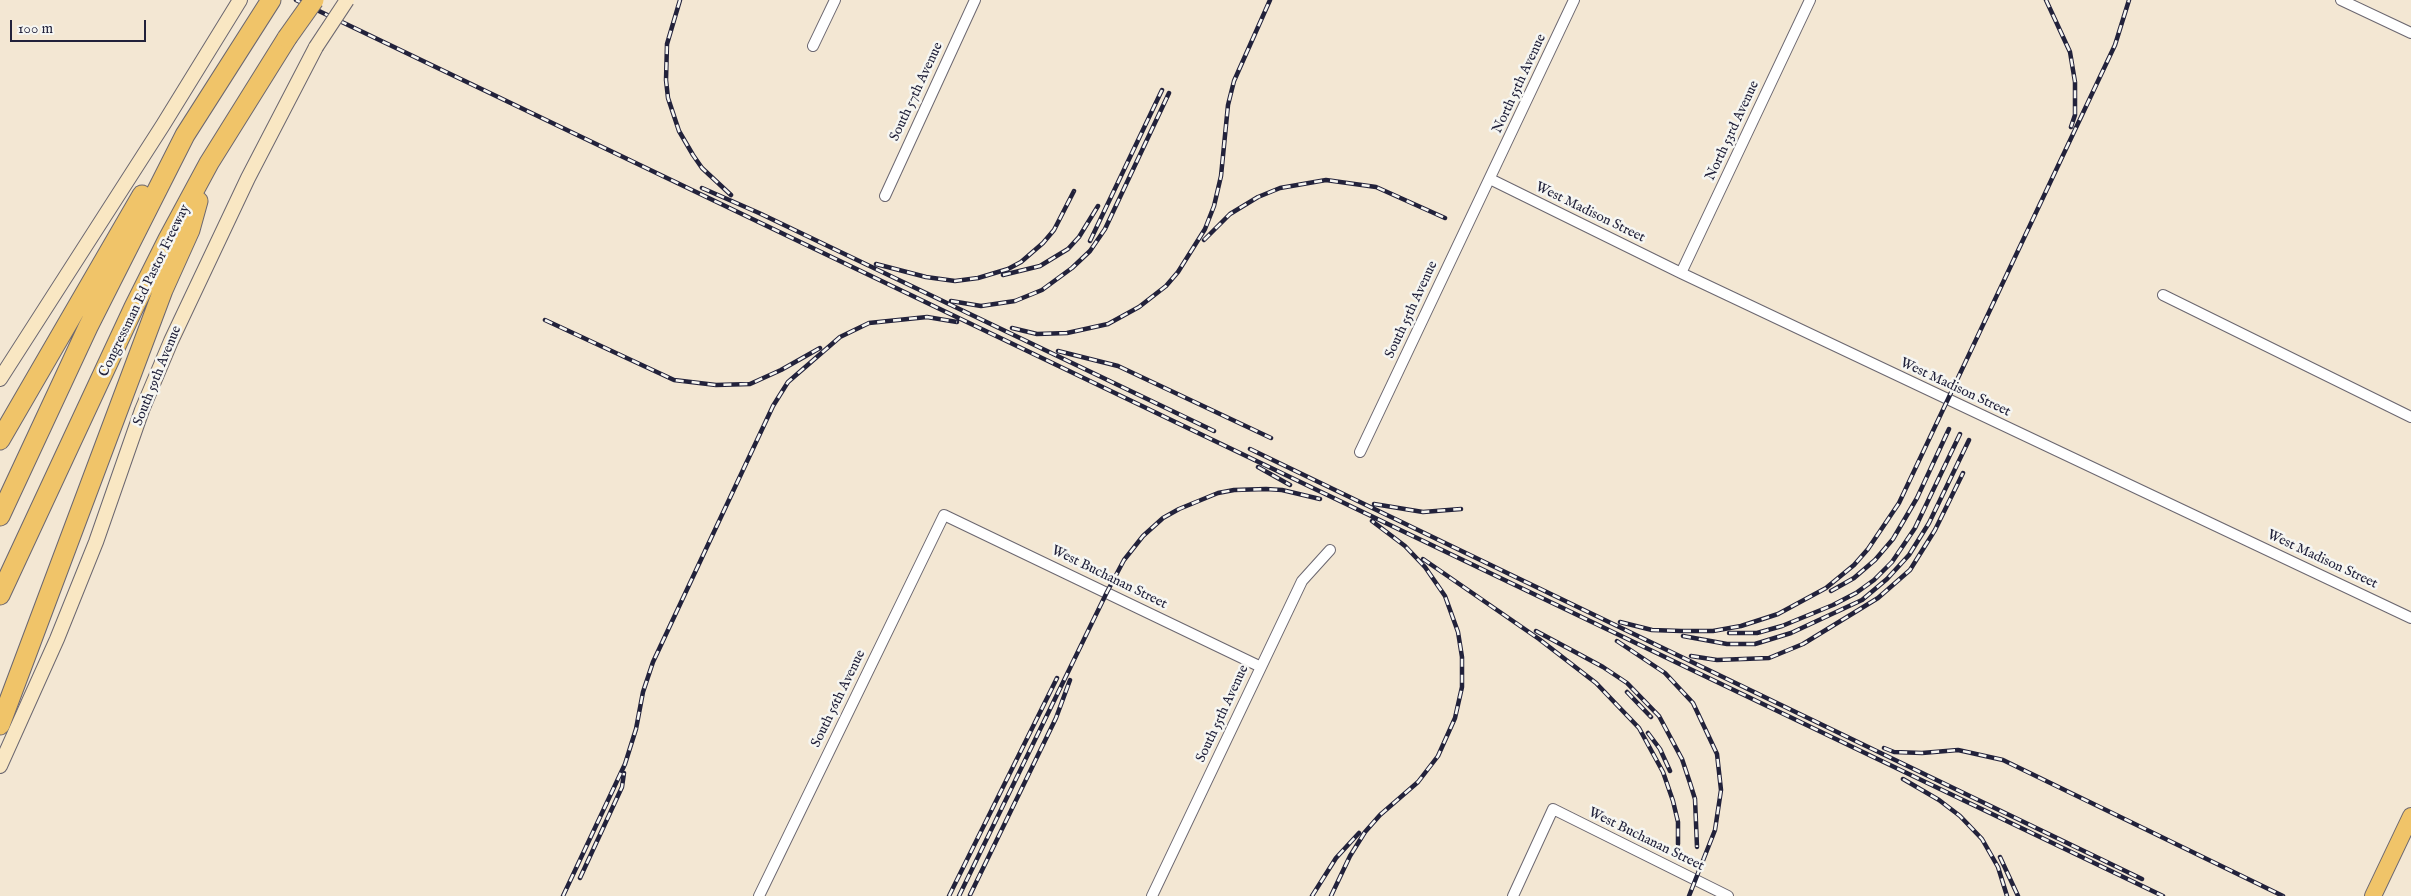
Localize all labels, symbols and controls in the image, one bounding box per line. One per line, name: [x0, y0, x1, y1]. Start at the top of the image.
scale bar: [12, 10, 149, 42]
text: 100 m: [18, 19, 53, 38]
street label: North 55th Avenue: [1490, 32, 1550, 136]
street label: South 57th Avenue: [887, 40, 947, 144]
street label: North 53rd Avenue: [1702, 78, 1764, 184]
street label: West Madison Street: [1532, 179, 1648, 247]
street label: Congressman Ed Pastor Freeway: [96, 202, 194, 380]
street label: South 55th Avenue: [1382, 259, 1442, 361]
street label: South 59th Avenue: [130, 323, 186, 429]
street label: West Madison Street: [1897, 355, 2013, 421]
street label: West Madison Street: [2264, 527, 2380, 593]
street label: West Buchanan Street: [1048, 543, 1170, 613]
street label: South 56th Avenue: [808, 648, 870, 750]
street label: South 55th Avenue: [1193, 663, 1253, 765]
street label: West Buchanan Street: [1585, 805, 1707, 875]

